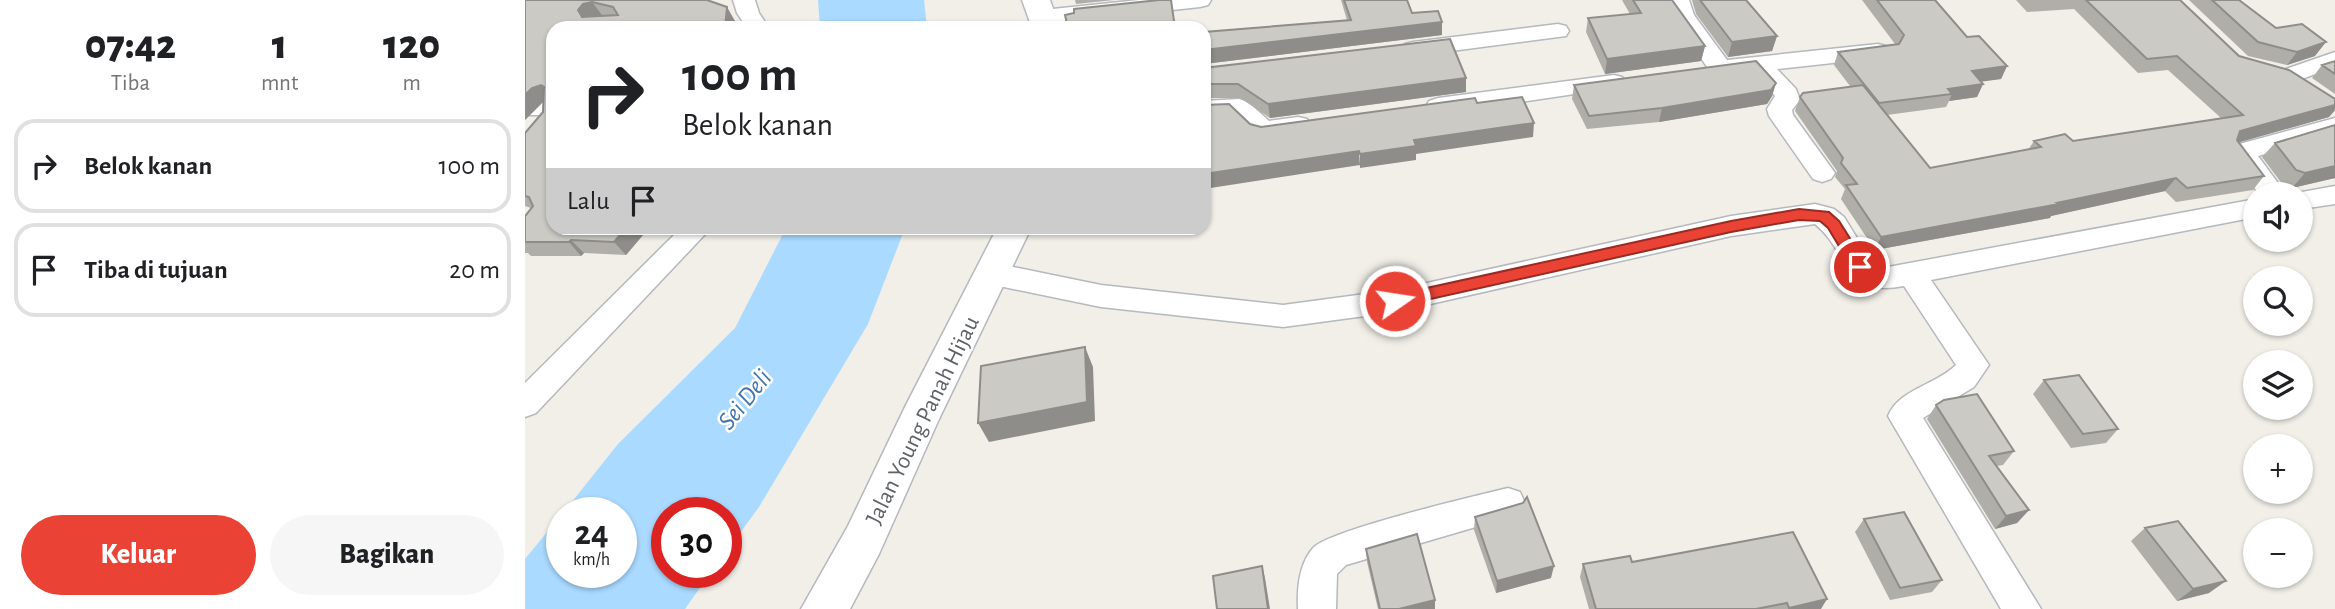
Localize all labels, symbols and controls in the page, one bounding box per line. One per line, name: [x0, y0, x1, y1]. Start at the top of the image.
text: 07:42: [85, 24, 176, 66]
text: 1: [272, 24, 287, 66]
text: 120: [383, 24, 440, 66]
icon: right: [567, 49, 658, 140]
text: 100 m: [682, 51, 798, 100]
text: Tiba: [111, 72, 150, 95]
text: mnt: [261, 72, 298, 95]
text: m: [402, 72, 421, 95]
text: Belok kanan: [682, 109, 833, 141]
icon: right: [25, 147, 63, 185]
text: Belok kanan: [84, 153, 212, 179]
text: 100 m: [439, 153, 500, 179]
icon: arrive: [624, 182, 662, 220]
map controls: [2243, 182, 2313, 588]
button: sound: [2243, 182, 2313, 252]
text: Lalu: [567, 188, 610, 214]
pin: [1830, 237, 1890, 297]
icon: arrive: [1841, 248, 1879, 286]
icon: arrive: [25, 251, 63, 289]
text: Tiba di tujuan: [84, 257, 228, 283]
text: 20 m: [449, 257, 500, 283]
position arrow: [1358, 264, 1432, 338]
button: search: [2243, 266, 2313, 336]
street label: Jalan Young Panah Hijau: [862, 312, 984, 528]
button: layers: [2243, 350, 2313, 420]
water label: Sei Deli: [713, 365, 777, 434]
button: +: [2243, 434, 2313, 504]
speed limit sign: 30: [651, 497, 742, 588]
button: Keluar: [21, 515, 256, 595]
button: Bagikan: [270, 515, 504, 595]
text: 24: [574, 516, 609, 551]
button: −: [2243, 518, 2313, 588]
text: km/h: [573, 551, 610, 569]

